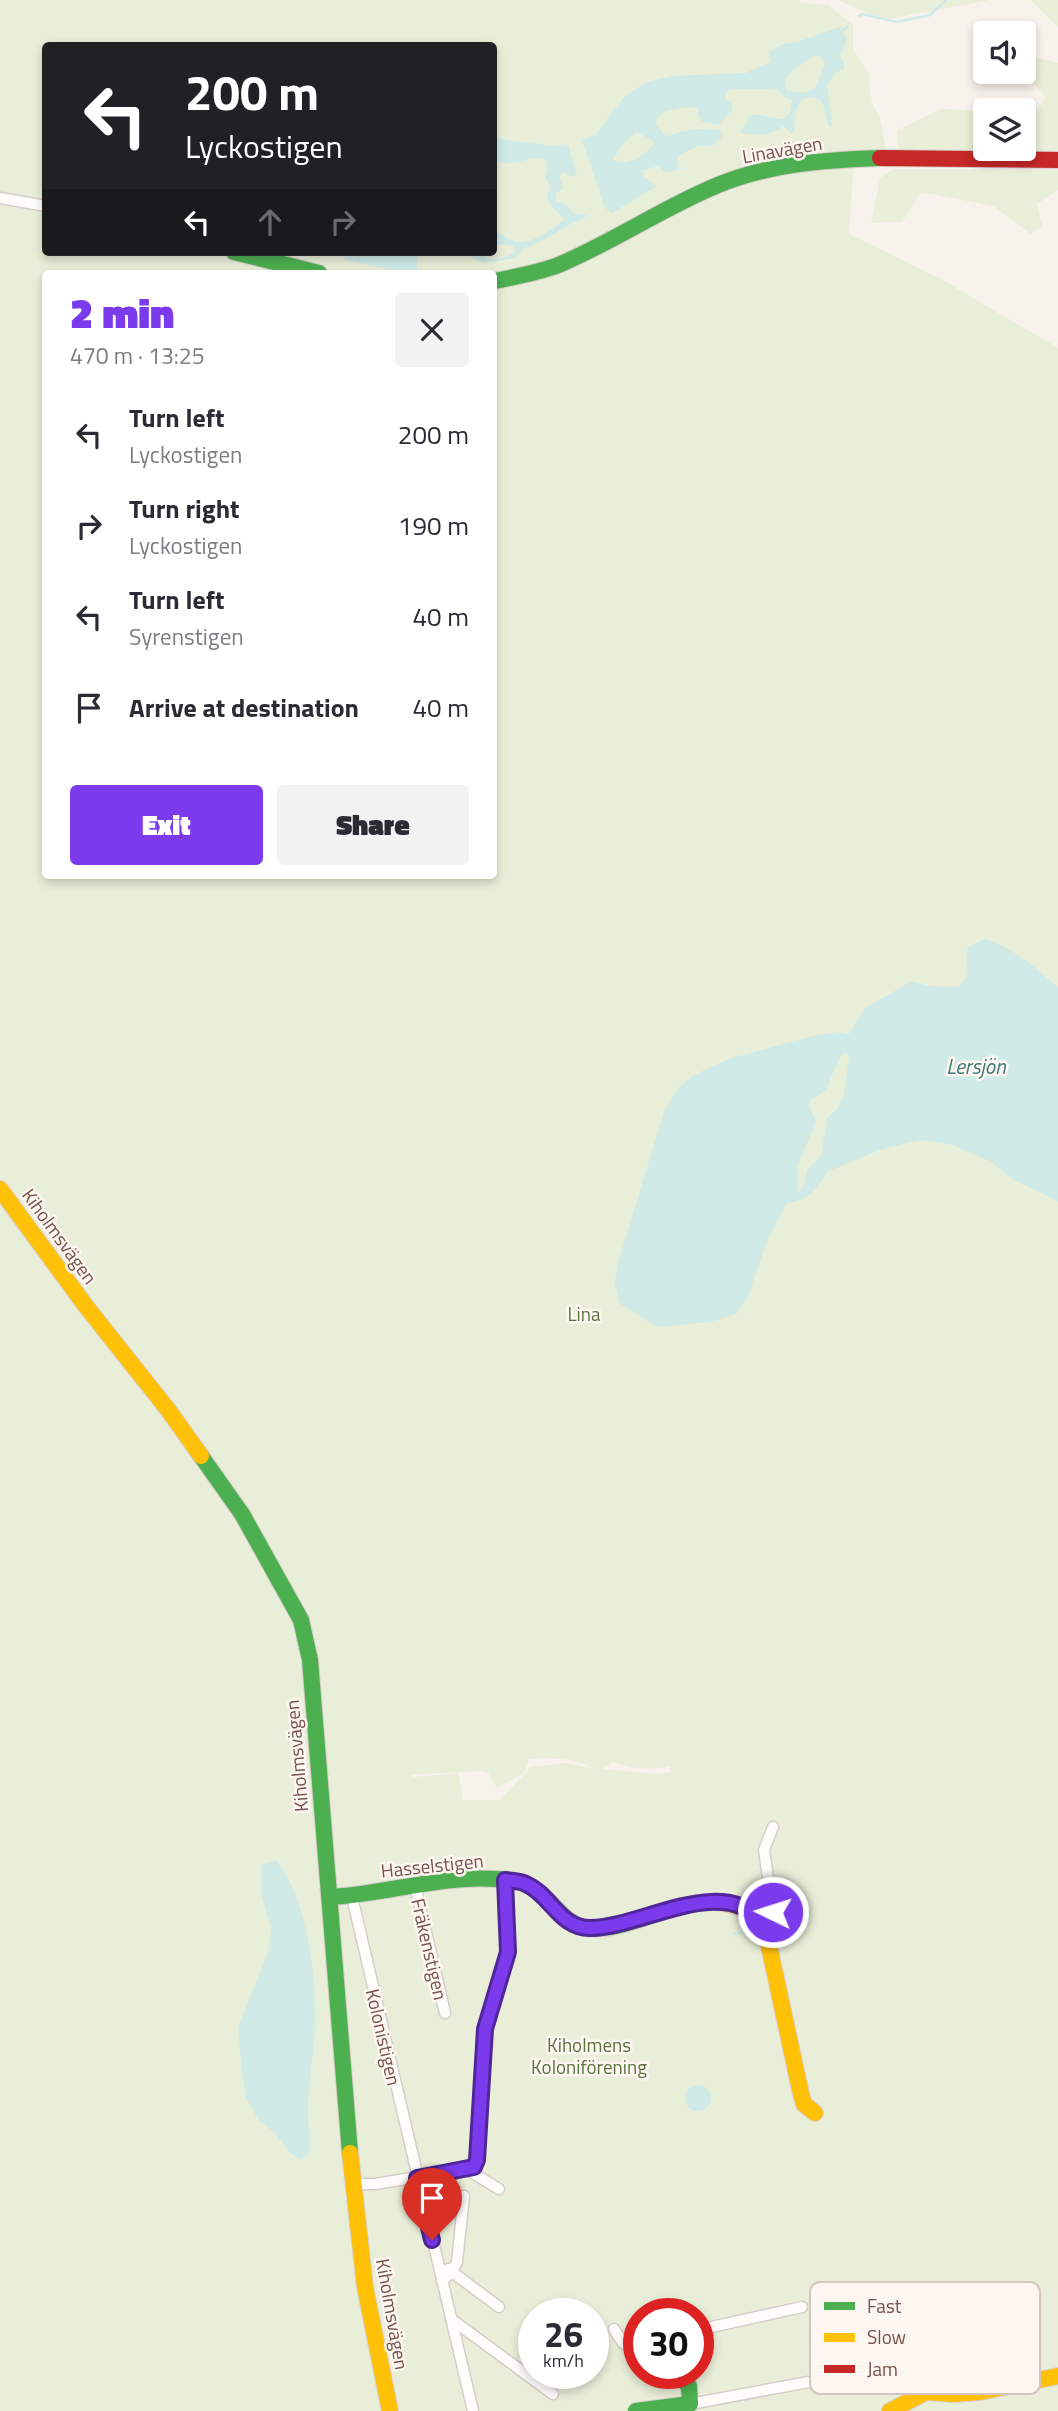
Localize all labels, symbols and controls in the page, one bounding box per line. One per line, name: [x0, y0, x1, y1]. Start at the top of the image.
map controls: [973, 21, 1036, 161]
button: sound: [973, 21, 1036, 84]
text: 200 m: [185, 54, 319, 129]
icon: left: [70, 70, 161, 161]
button: layers: [973, 98, 1036, 161]
text: Lyckostigen: [185, 122, 343, 170]
street label: Linavägen: [740, 128, 824, 170]
icon: left: [178, 203, 216, 241]
icon: ahead: [251, 203, 289, 241]
icon: right: [324, 203, 362, 241]
text: 2 min: [70, 280, 174, 344]
button: close: [395, 293, 469, 367]
text: 470 m · 13:25: [70, 338, 205, 373]
text: Turn left: [129, 398, 224, 437]
text: 200 m: [398, 415, 469, 454]
icon: left: [70, 416, 108, 454]
text: Lyckostigen: [129, 437, 242, 472]
text: Turn right: [129, 489, 240, 528]
text: 190 m: [398, 506, 469, 545]
icon: right: [70, 507, 108, 545]
text: Lyckostigen: [129, 528, 242, 563]
text: Turn left: [129, 580, 224, 619]
text: 40 m: [412, 597, 469, 636]
icon: left: [70, 598, 108, 636]
text: Syrenstigen: [129, 619, 244, 654]
text: Arrive at destination: [129, 688, 359, 727]
text: 40 m: [412, 688, 469, 727]
icon: arrive: [70, 689, 108, 727]
button: Exit: [70, 785, 263, 865]
button: Share: [277, 785, 469, 865]
water label: Lersjön: [946, 1050, 1006, 1082]
street label: Kiholmsvägen: [15, 1182, 105, 1290]
park label: Lina: [568, 1299, 601, 1328]
street label: Kiholmsvägen: [277, 1699, 315, 1813]
street label: Hasselstigen: [379, 1845, 485, 1885]
position arrow: [736, 1875, 810, 1949]
street label: Fräkenstigen: [404, 1895, 456, 2003]
street label: Kolonistigen: [359, 1986, 409, 2088]
park label: Kiholmens Koloniförening: [531, 2030, 647, 2081]
pin: [402, 2168, 462, 2240]
icon: arrive: [413, 2179, 451, 2217]
street label: Kiholmsvägen: [369, 2256, 417, 2372]
legend: [810, 2282, 1040, 2394]
text: Fast: [867, 2291, 902, 2320]
speed limit sign: 30: [623, 2298, 714, 2389]
text: 26: [544, 2307, 583, 2361]
text: Slow: [867, 2322, 906, 2351]
text: km/h: [543, 2347, 584, 2374]
text: Jam: [867, 2354, 898, 2383]

